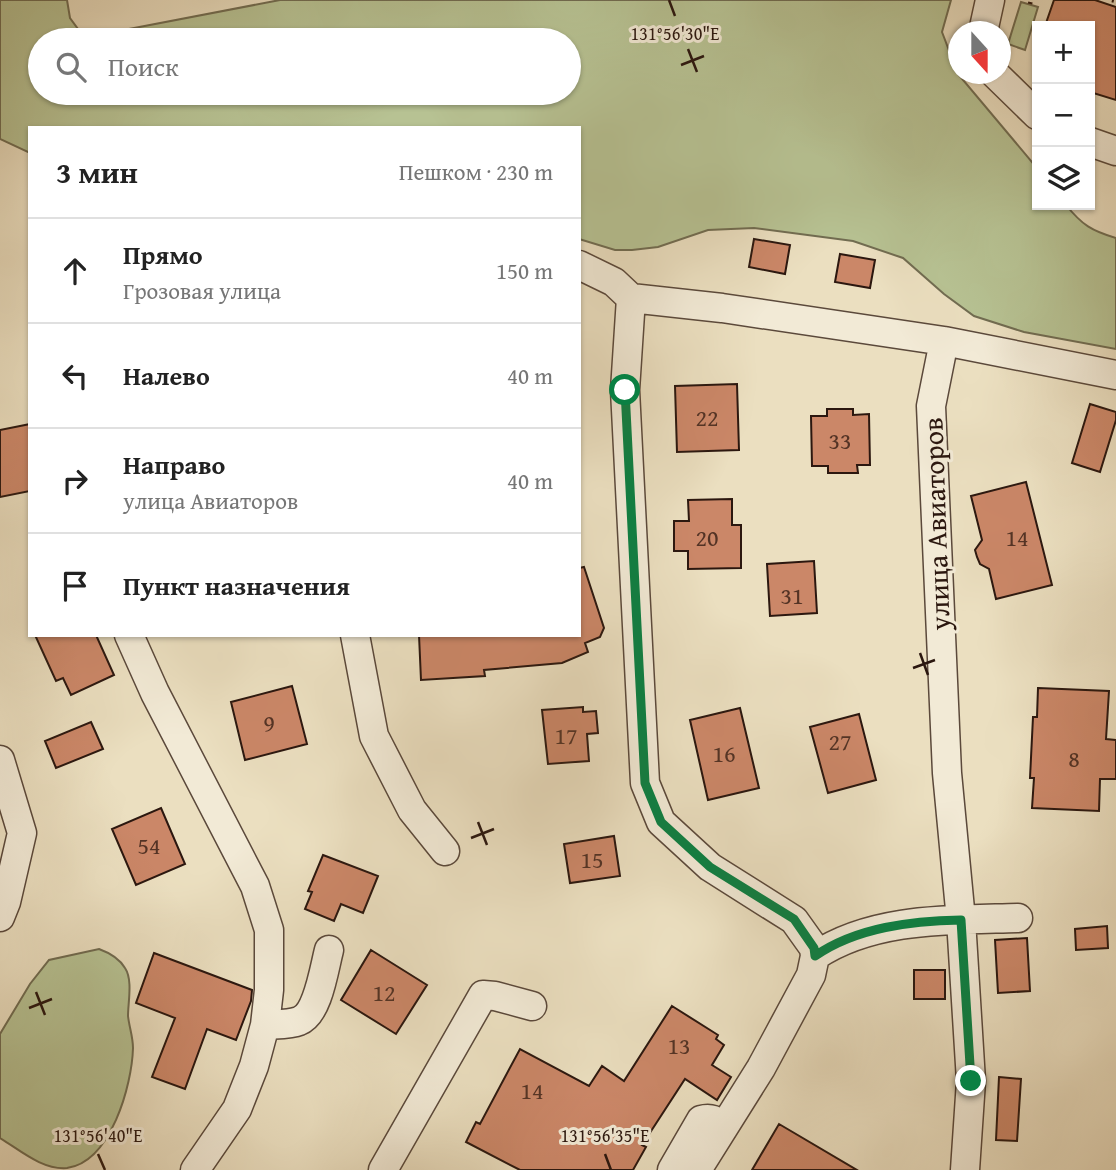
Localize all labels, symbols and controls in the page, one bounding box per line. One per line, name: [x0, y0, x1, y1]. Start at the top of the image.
text: 131°56'30"E: [631, 20, 719, 47]
north arrow: [948, 21, 1011, 84]
map controls: [1032, 21, 1095, 210]
button: +: [1032, 21, 1095, 84]
search box: [28, 28, 581, 105]
text: Поиск: [108, 47, 179, 86]
icon: search: [52, 48, 90, 86]
button: −: [1032, 84, 1095, 147]
button: layers: [1032, 147, 1095, 210]
text: 3 мин: [56, 150, 138, 194]
text: Пешком · 230 m: [399, 155, 553, 188]
text: Прямо: [123, 235, 203, 274]
icon: ahead: [56, 252, 94, 290]
text: 150 m: [496, 254, 553, 287]
text: Грозовая улица: [123, 274, 281, 307]
text: Налево: [123, 356, 210, 395]
icon: left: [56, 357, 94, 395]
text: 40 m: [507, 359, 553, 392]
route start: [609, 374, 640, 405]
house number: 22: [695, 400, 719, 435]
street label: улица Авиаторов: [911, 417, 960, 632]
house number: 33: [828, 423, 852, 458]
text: Направо: [123, 445, 225, 484]
icon: right: [56, 462, 94, 500]
text: 40 m: [507, 464, 553, 497]
text: улица Авиаторов: [123, 484, 298, 517]
house number: 20: [695, 520, 719, 555]
house number: 14: [1005, 520, 1029, 555]
text: Пункт назначения: [123, 566, 350, 605]
icon: arrive: [56, 567, 94, 605]
house number: 31: [780, 578, 804, 613]
house number: 9: [263, 705, 275, 740]
house number: 17: [554, 718, 578, 753]
house number: 27: [828, 724, 852, 759]
house number: 16: [712, 736, 736, 771]
house number: 8: [1068, 741, 1080, 776]
house number: 54: [137, 828, 161, 863]
house number: 15: [580, 842, 604, 877]
house number: 12: [372, 975, 396, 1010]
house number: 13: [667, 1028, 691, 1063]
route end: [955, 1065, 986, 1096]
house number: 14: [520, 1073, 544, 1108]
text: 131°56'40"E: [54, 1122, 142, 1149]
text: 131°56'35"E: [561, 1122, 649, 1149]

